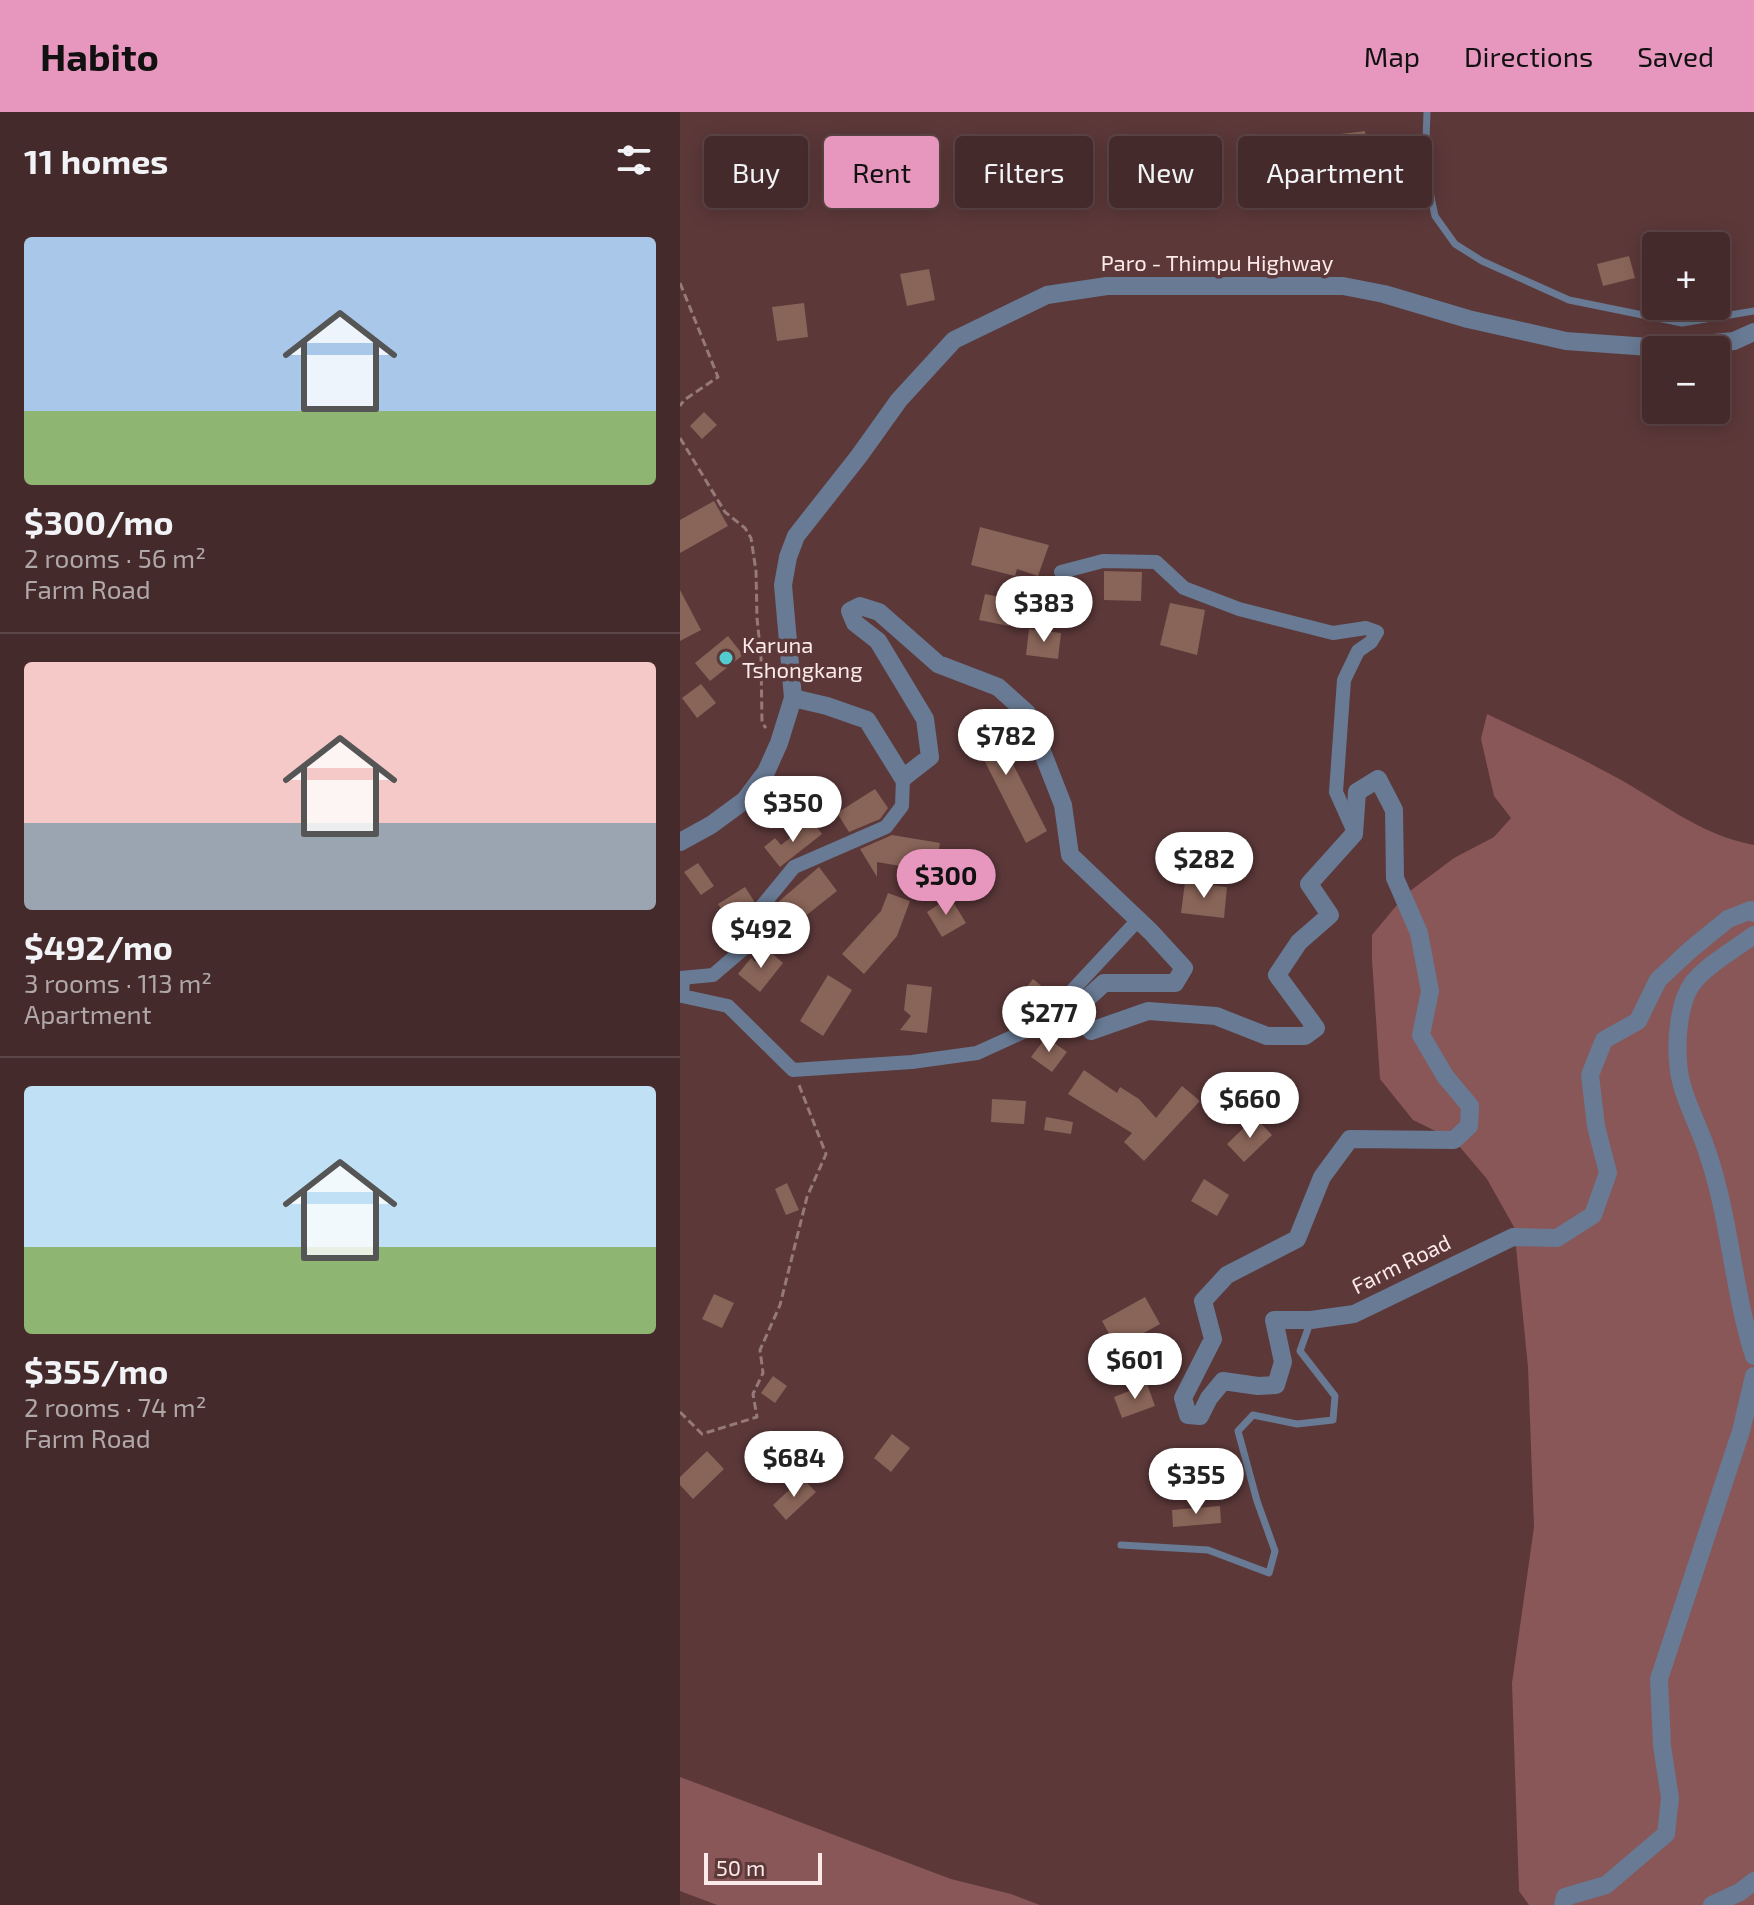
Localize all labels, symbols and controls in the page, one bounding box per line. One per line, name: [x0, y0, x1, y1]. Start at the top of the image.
text: Habito: [40, 33, 159, 79]
text: Map: [1364, 39, 1420, 73]
text: Directions: [1464, 39, 1593, 73]
text: Saved: [1637, 39, 1714, 73]
chip: Buy: [704, 136, 808, 208]
chip: Rent: [824, 136, 939, 208]
chip: Filters: [955, 136, 1093, 208]
chip: New: [1109, 136, 1222, 208]
chip: Apartment: [1238, 136, 1432, 208]
icon: filters: [612, 138, 656, 182]
text: 11 homes: [24, 140, 168, 181]
map controls: [1642, 232, 1730, 424]
button: +: [1642, 232, 1730, 320]
street label: Paro - Thimpu Highway: [1101, 249, 1334, 275]
icon: home: [268, 289, 412, 433]
button: −: [1642, 336, 1730, 424]
text: $300/mo: [24, 501, 174, 542]
text: 2 rooms · 56 m²: [24, 542, 206, 573]
text: Farm Road: [24, 573, 151, 604]
pin: $383: [997, 576, 1091, 644]
text: $383: [1014, 586, 1074, 617]
place label: Karuna Tshongkang: [742, 631, 862, 682]
marker: Karuna Tshongkang: [717, 649, 735, 667]
pin: $782: [959, 709, 1053, 777]
icon: home: [268, 714, 412, 858]
text: $782: [976, 719, 1036, 750]
pin: $350: [746, 776, 840, 844]
text: $350: [763, 786, 823, 817]
pin: $282: [1157, 832, 1251, 900]
text: $282: [1173, 842, 1235, 873]
pin: $300: [899, 849, 993, 917]
text: $300: [915, 859, 977, 890]
pin: $492: [714, 902, 808, 970]
text: $492: [730, 912, 792, 943]
text: $492/mo: [24, 926, 173, 967]
text: 3 rooms · 113 m²: [24, 967, 212, 998]
pin: $277: [1002, 986, 1096, 1054]
text: $277: [1020, 996, 1078, 1027]
text: Apartment: [24, 998, 152, 1029]
pin: $660: [1203, 1072, 1297, 1140]
text: $660: [1219, 1082, 1281, 1113]
icon: home: [268, 1138, 412, 1282]
street label: Farm Road: [1347, 1228, 1454, 1298]
pin: $601: [1088, 1333, 1182, 1401]
text: $601: [1106, 1343, 1164, 1374]
text: $355/mo: [24, 1350, 168, 1391]
text: 2 rooms · 74 m²: [24, 1391, 206, 1422]
text: Farm Road: [24, 1422, 151, 1453]
pin: $684: [747, 1431, 841, 1499]
text: $684: [762, 1441, 826, 1472]
pin: $355: [1149, 1448, 1243, 1516]
text: $355: [1167, 1458, 1225, 1489]
scale bar: [704, 1849, 822, 1885]
text: 50 m: [716, 1854, 765, 1880]

